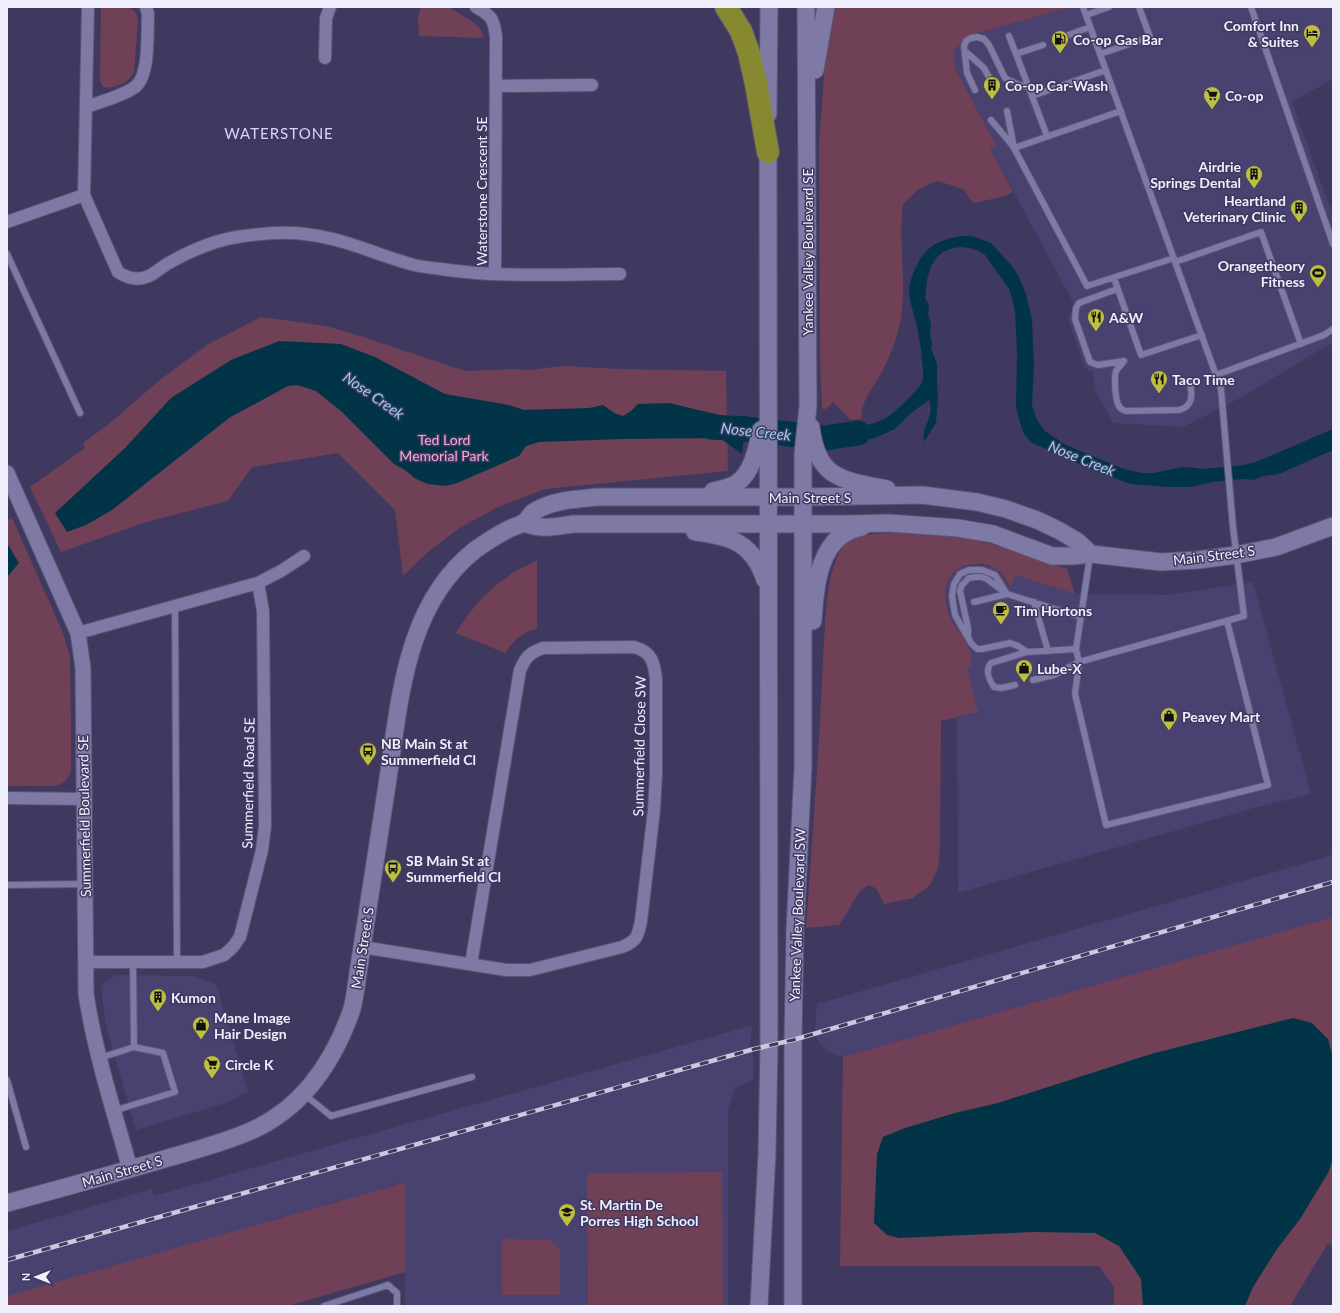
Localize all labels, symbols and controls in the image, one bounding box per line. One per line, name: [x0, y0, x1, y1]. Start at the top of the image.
place label: Comfort Inn & Suites: [1224, 17, 1299, 50]
hotel icon: Comfort Inn & Suites: [1302, 23, 1322, 48]
fuel station icon: Co-op Gas Bar: [1050, 29, 1070, 54]
place label: Co-op Gas Bar: [1073, 31, 1164, 48]
building icon: Co-op Car-Wash: [982, 75, 1002, 100]
place label: Co-op Car-Wash: [1005, 77, 1108, 94]
supermarket icon: Co-op: [1202, 85, 1222, 110]
place label: Co-op: [1225, 87, 1263, 104]
street label: Waterstone Crescent SE: [473, 116, 490, 266]
district label: WATERSTONE: [224, 124, 334, 142]
place label: Airdrie Springs Dental: [1150, 158, 1242, 191]
building icon: Airdrie Springs Dental: [1244, 164, 1264, 189]
street label: Yankee Valley Boulevard SE: [799, 168, 816, 336]
place label: Heartland Veterinary Clinic: [1182, 192, 1286, 225]
building icon: Heartland Veterinary Clinic: [1289, 198, 1309, 223]
place label: Orangetheory Fitness: [1218, 257, 1306, 290]
sports icon: Orangetheory Fitness: [1308, 263, 1328, 288]
restaurant icon: A&W: [1086, 307, 1106, 332]
place label: A&W: [1108, 309, 1143, 326]
water label: Nose Creek: [340, 367, 409, 423]
restaurant icon: Taco Time: [1149, 369, 1169, 394]
place label: Taco Time: [1172, 371, 1235, 388]
water label: Nose Creek: [720, 418, 793, 444]
park label: Ted Lord Memorial Park: [399, 431, 490, 464]
water label: Nose Creek: [1046, 436, 1119, 480]
street label: Main Street S: [769, 489, 851, 506]
street label: Main Street S: [1172, 542, 1256, 568]
cafe icon: Tim Hortons: [991, 600, 1011, 625]
place label: Tim Hortons: [1014, 602, 1092, 619]
shop icon: Lube-X: [1014, 658, 1034, 683]
place label: Lube-X: [1037, 660, 1082, 677]
street label: Summerfield Close SW: [629, 675, 649, 816]
shop icon: Peavey Mart: [1159, 706, 1179, 731]
place label: Peavey Mart: [1182, 708, 1261, 725]
street label: Summerfield Road SE: [238, 717, 258, 849]
street label: Summerfield Boulevard SE: [74, 735, 94, 897]
place label: NB Main St at Summerfield Cl: [381, 735, 476, 768]
bus stop icon: NB Main St at Summerfield Cl: [358, 741, 378, 766]
street label: Yankee Valley Boulevard SW: [785, 827, 809, 1002]
place label: SB Main St at Summerfield Cl: [406, 852, 501, 885]
bus stop icon: SB Main St at Summerfield Cl: [383, 858, 403, 883]
street label: Main Street S: [347, 906, 377, 990]
building icon: Kumon: [148, 987, 168, 1012]
place label: Kumon: [171, 989, 216, 1006]
place label: Mane Image Hair Design: [214, 1009, 291, 1042]
shop icon: Mane Image Hair Design: [191, 1015, 211, 1040]
supermarket icon: Circle K: [202, 1054, 222, 1079]
place label: Circle K: [225, 1056, 274, 1073]
street label: Main Street S: [80, 1151, 164, 1191]
place label: St. Martin De Porres High School: [580, 1196, 698, 1229]
school or university icon: St. Martin De Porres High School: [557, 1202, 577, 1227]
north arrow: [16, 1257, 56, 1297]
text: N: [19, 1273, 32, 1281]

